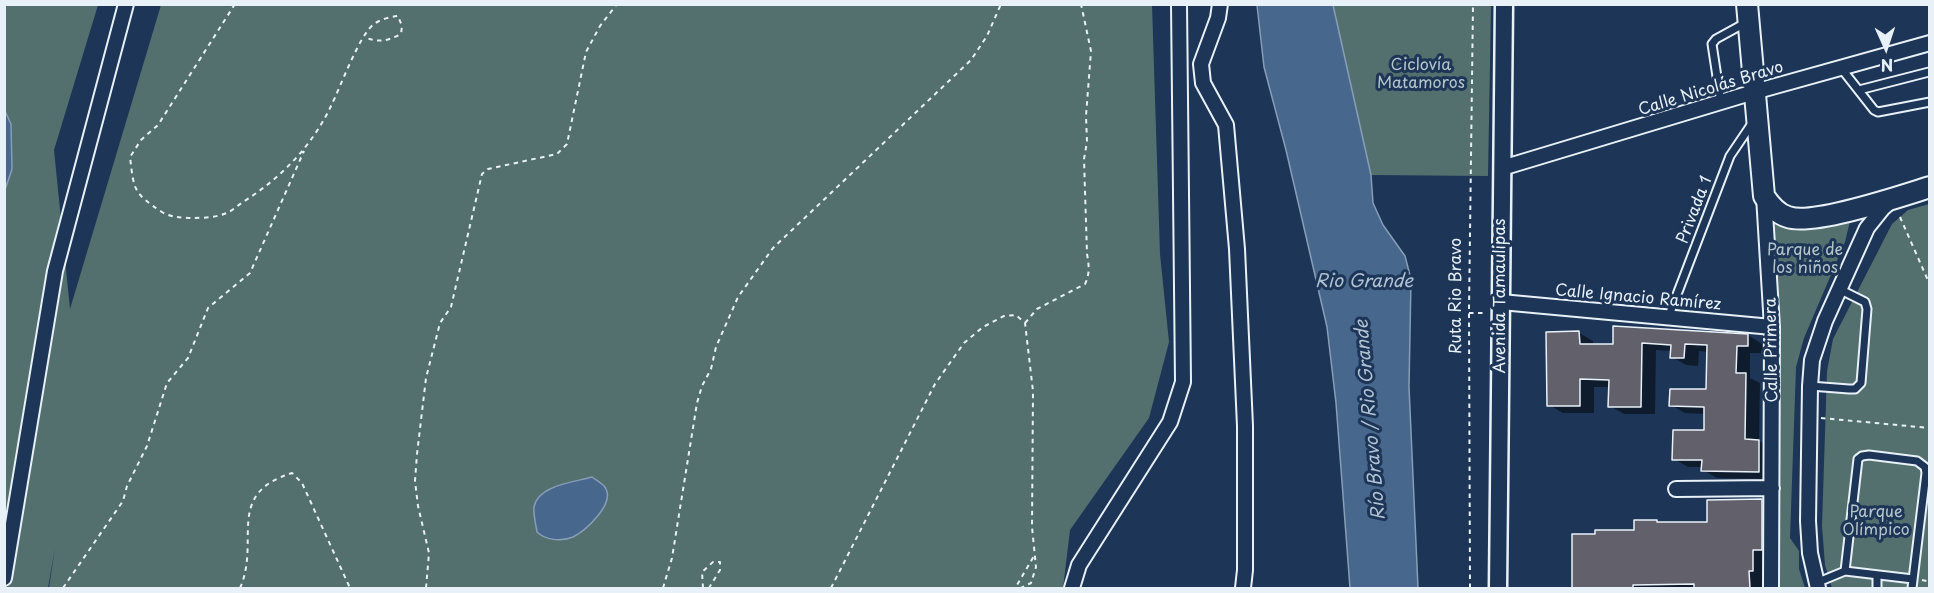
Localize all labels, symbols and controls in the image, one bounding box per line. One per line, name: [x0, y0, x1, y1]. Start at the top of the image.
north arrow: [1856, 18, 1916, 78]
text: N: [1880, 54, 1894, 78]
park label: Ciclovía Matamoros: [1377, 56, 1465, 94]
street label: Calle Nicolás Bravo: [1636, 58, 1786, 120]
street label: Privada 1: [1673, 174, 1717, 246]
street label: Avenida Tamaulipas: [1491, 218, 1511, 374]
street label: Ruta Rio Bravo: [1447, 238, 1467, 354]
park label: Parque de los niños: [1767, 241, 1843, 279]
water label: Rio Grande: [1315, 271, 1413, 293]
street label: Calle Ignacio Ramírez: [1554, 281, 1722, 315]
street label: Calle Primera: [1761, 297, 1783, 403]
water label: Río Bravo / Rio Grande: [1351, 319, 1391, 521]
park label: Parque Olímpico: [1842, 503, 1910, 541]

